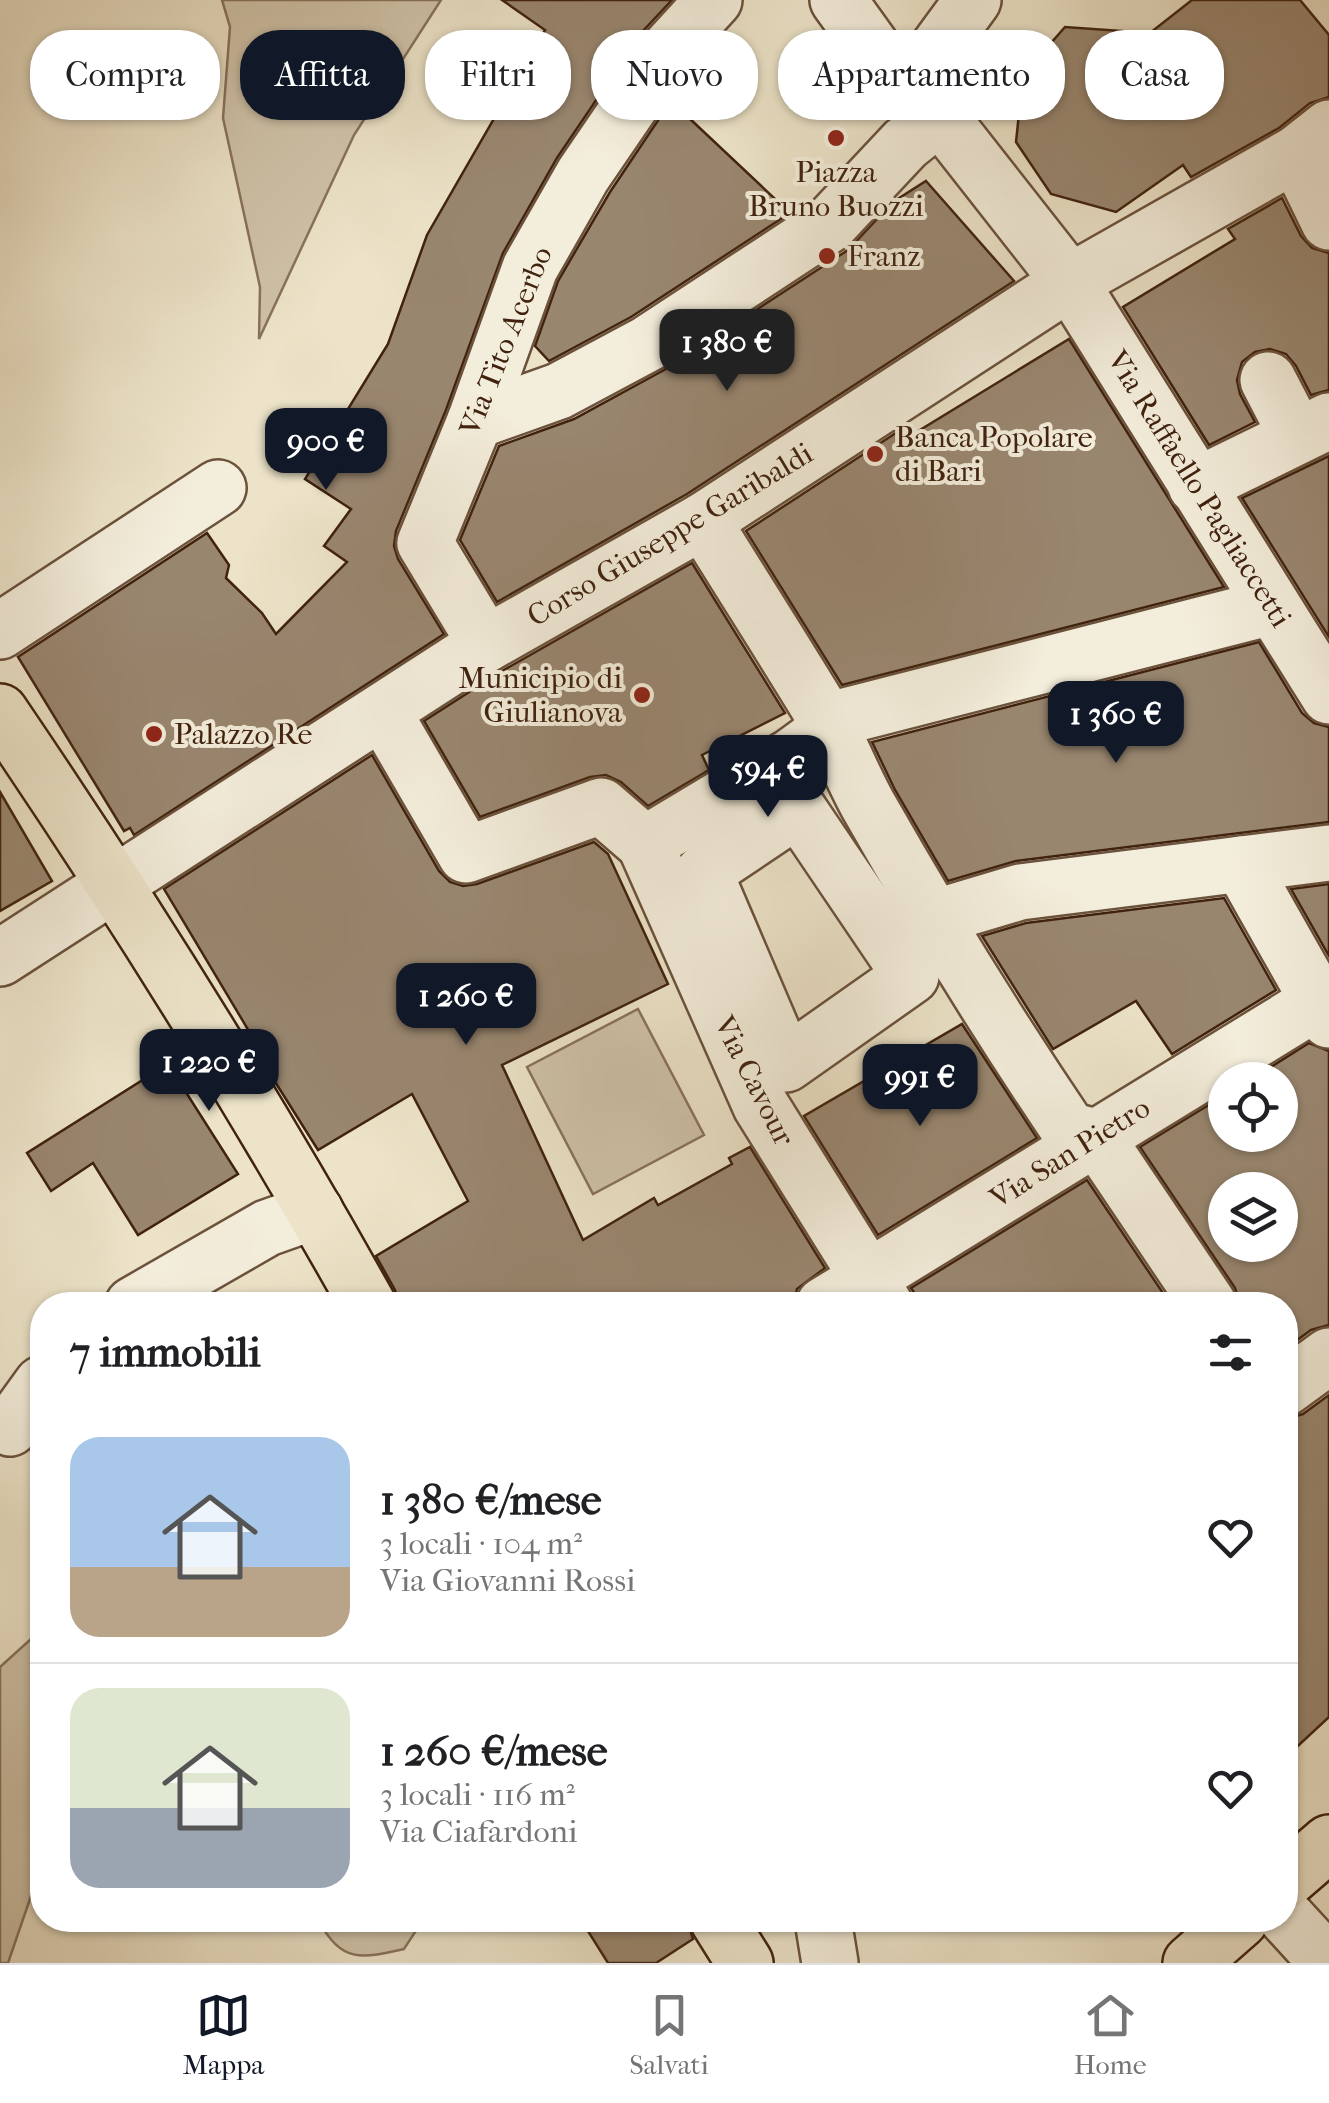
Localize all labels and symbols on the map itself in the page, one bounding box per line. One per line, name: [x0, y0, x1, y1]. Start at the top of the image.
marker: Piazza Bruno Buozzi: [825, 127, 847, 149]
place label: Piazza Bruno Buozzi: [748, 155, 924, 224]
place label: Franz: [847, 239, 920, 274]
street label: Via Tito Acerbo: [452, 241, 560, 441]
marker: Franz: [816, 245, 838, 267]
pin: 1 380 €: [635, 309, 819, 394]
street label: Via Raffaello Pagliaccetti: [1099, 343, 1299, 634]
pin: 900 €: [256, 408, 396, 493]
place label: Banca Popolare di Bari: [895, 420, 1093, 489]
street label: Corso Giuseppe Garibaldi: [521, 436, 819, 634]
marker: Banca Popolare di Bari: [864, 443, 886, 465]
place label: Municipio di Giulianova: [458, 661, 623, 730]
pin: 1 360 €: [1024, 681, 1208, 766]
marker: Municipio di Giulianova: [631, 684, 653, 706]
place label: Palazzo Re: [174, 717, 312, 752]
marker: Palazzo Re: [143, 723, 165, 745]
pin: 594 €: [698, 735, 838, 820]
pin: 1 260 €: [374, 963, 558, 1048]
street label: Via Cavour: [706, 1009, 802, 1152]
pin: 1 220 €: [117, 1029, 301, 1114]
pin: 991 €: [850, 1044, 990, 1129]
street label: Via San Pietro: [983, 1090, 1156, 1217]

